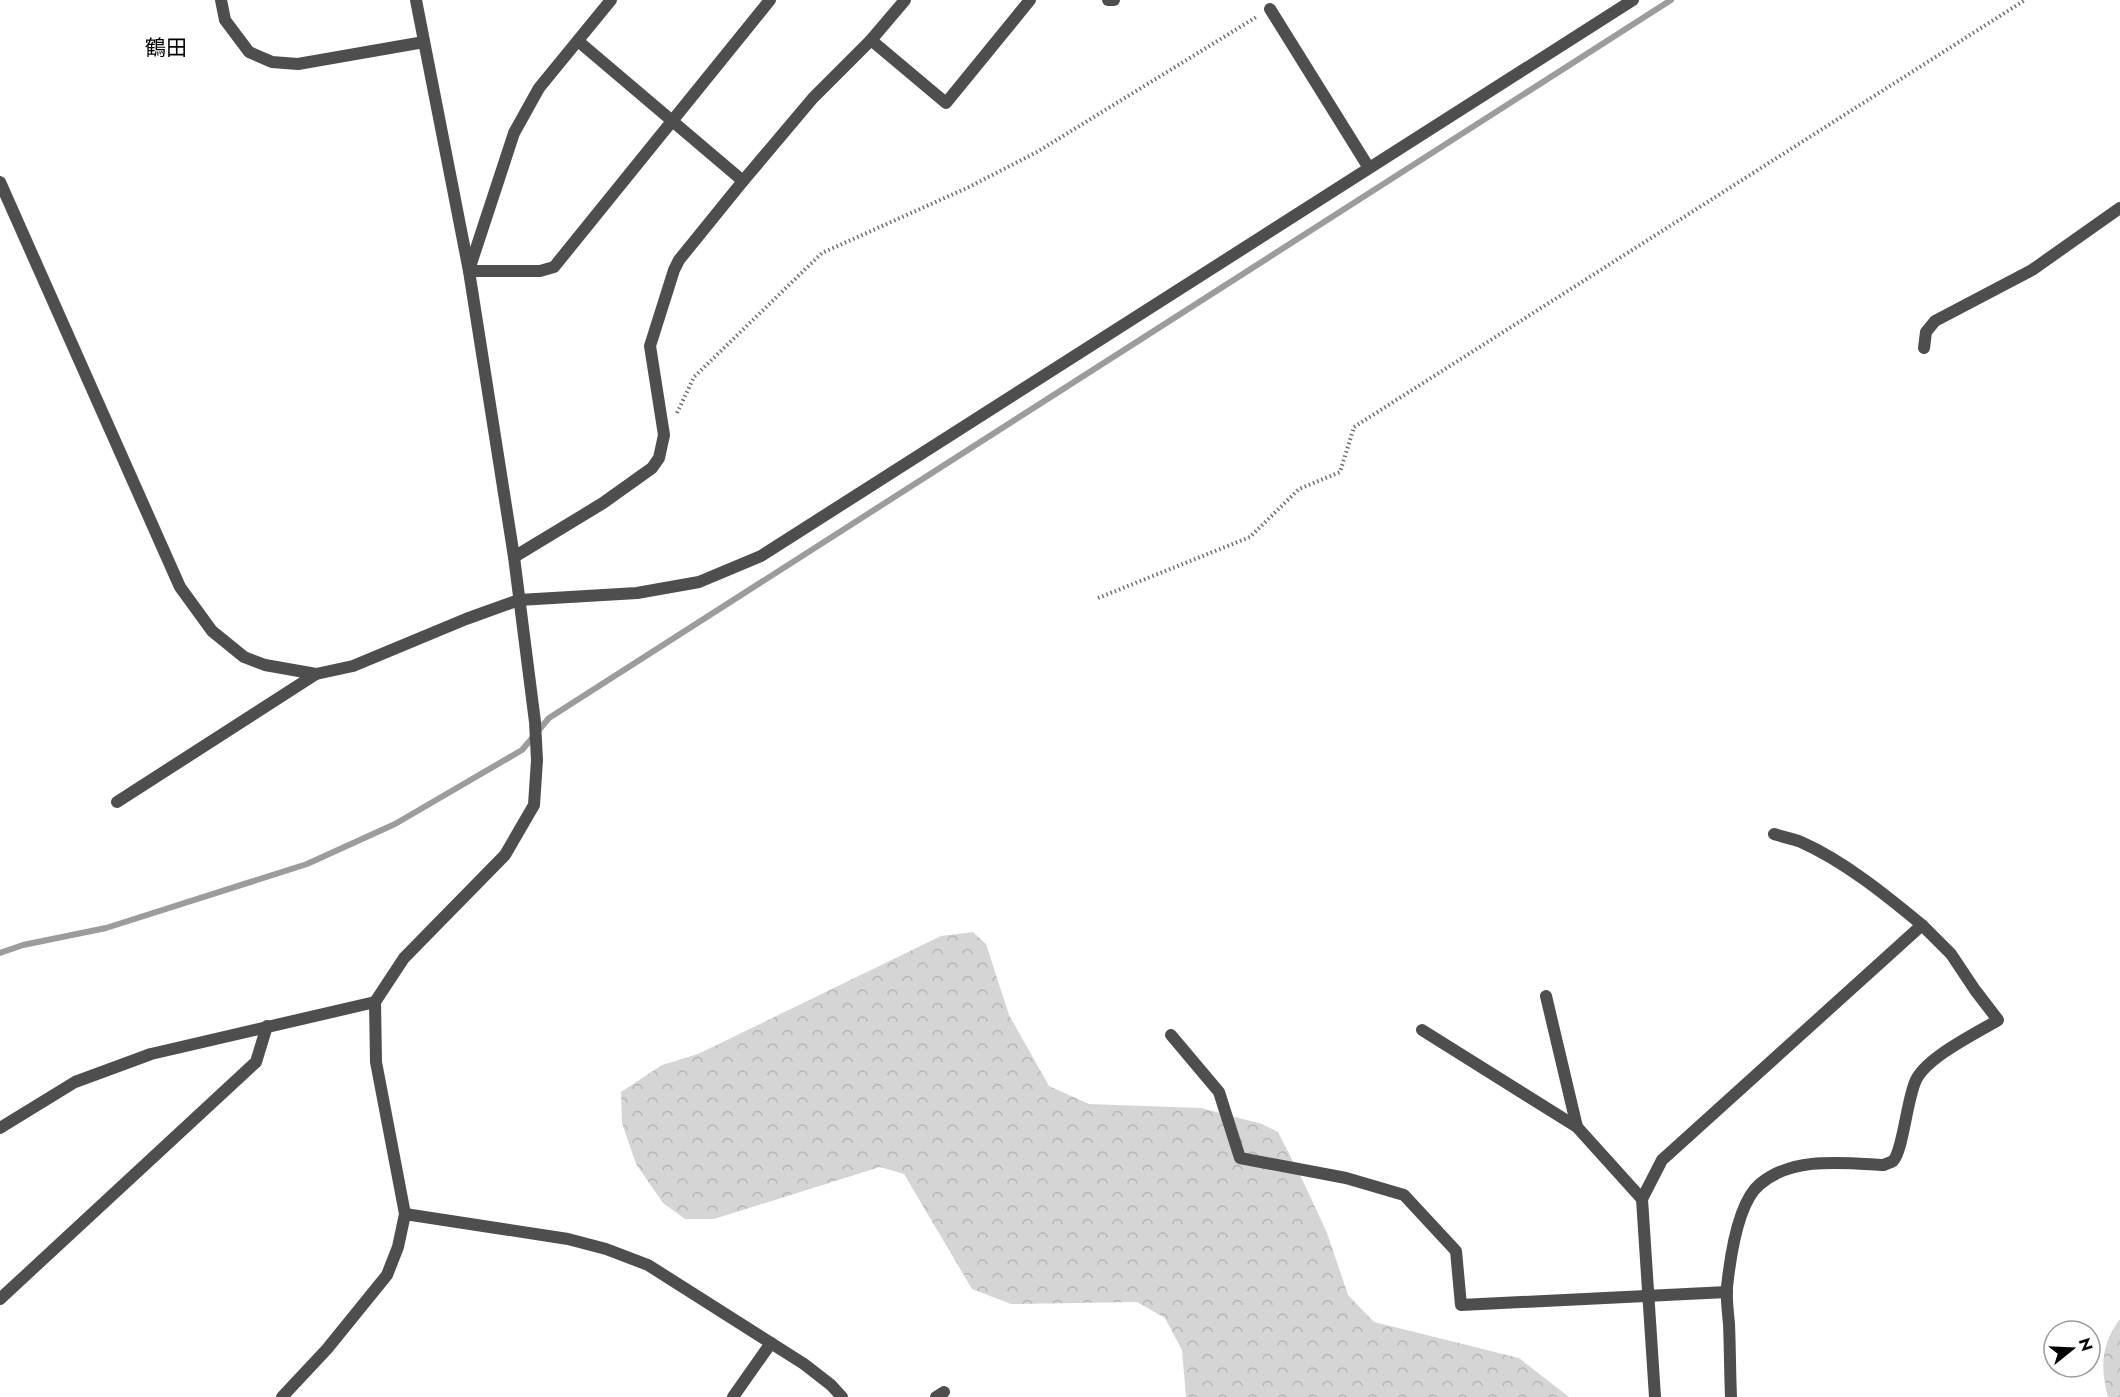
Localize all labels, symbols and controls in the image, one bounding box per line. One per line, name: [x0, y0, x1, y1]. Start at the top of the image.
district label: 鶴田: [145, 33, 187, 63]
north arrow: [2042, 1319, 2102, 1379]
text: N: [2073, 1335, 2099, 1354]

